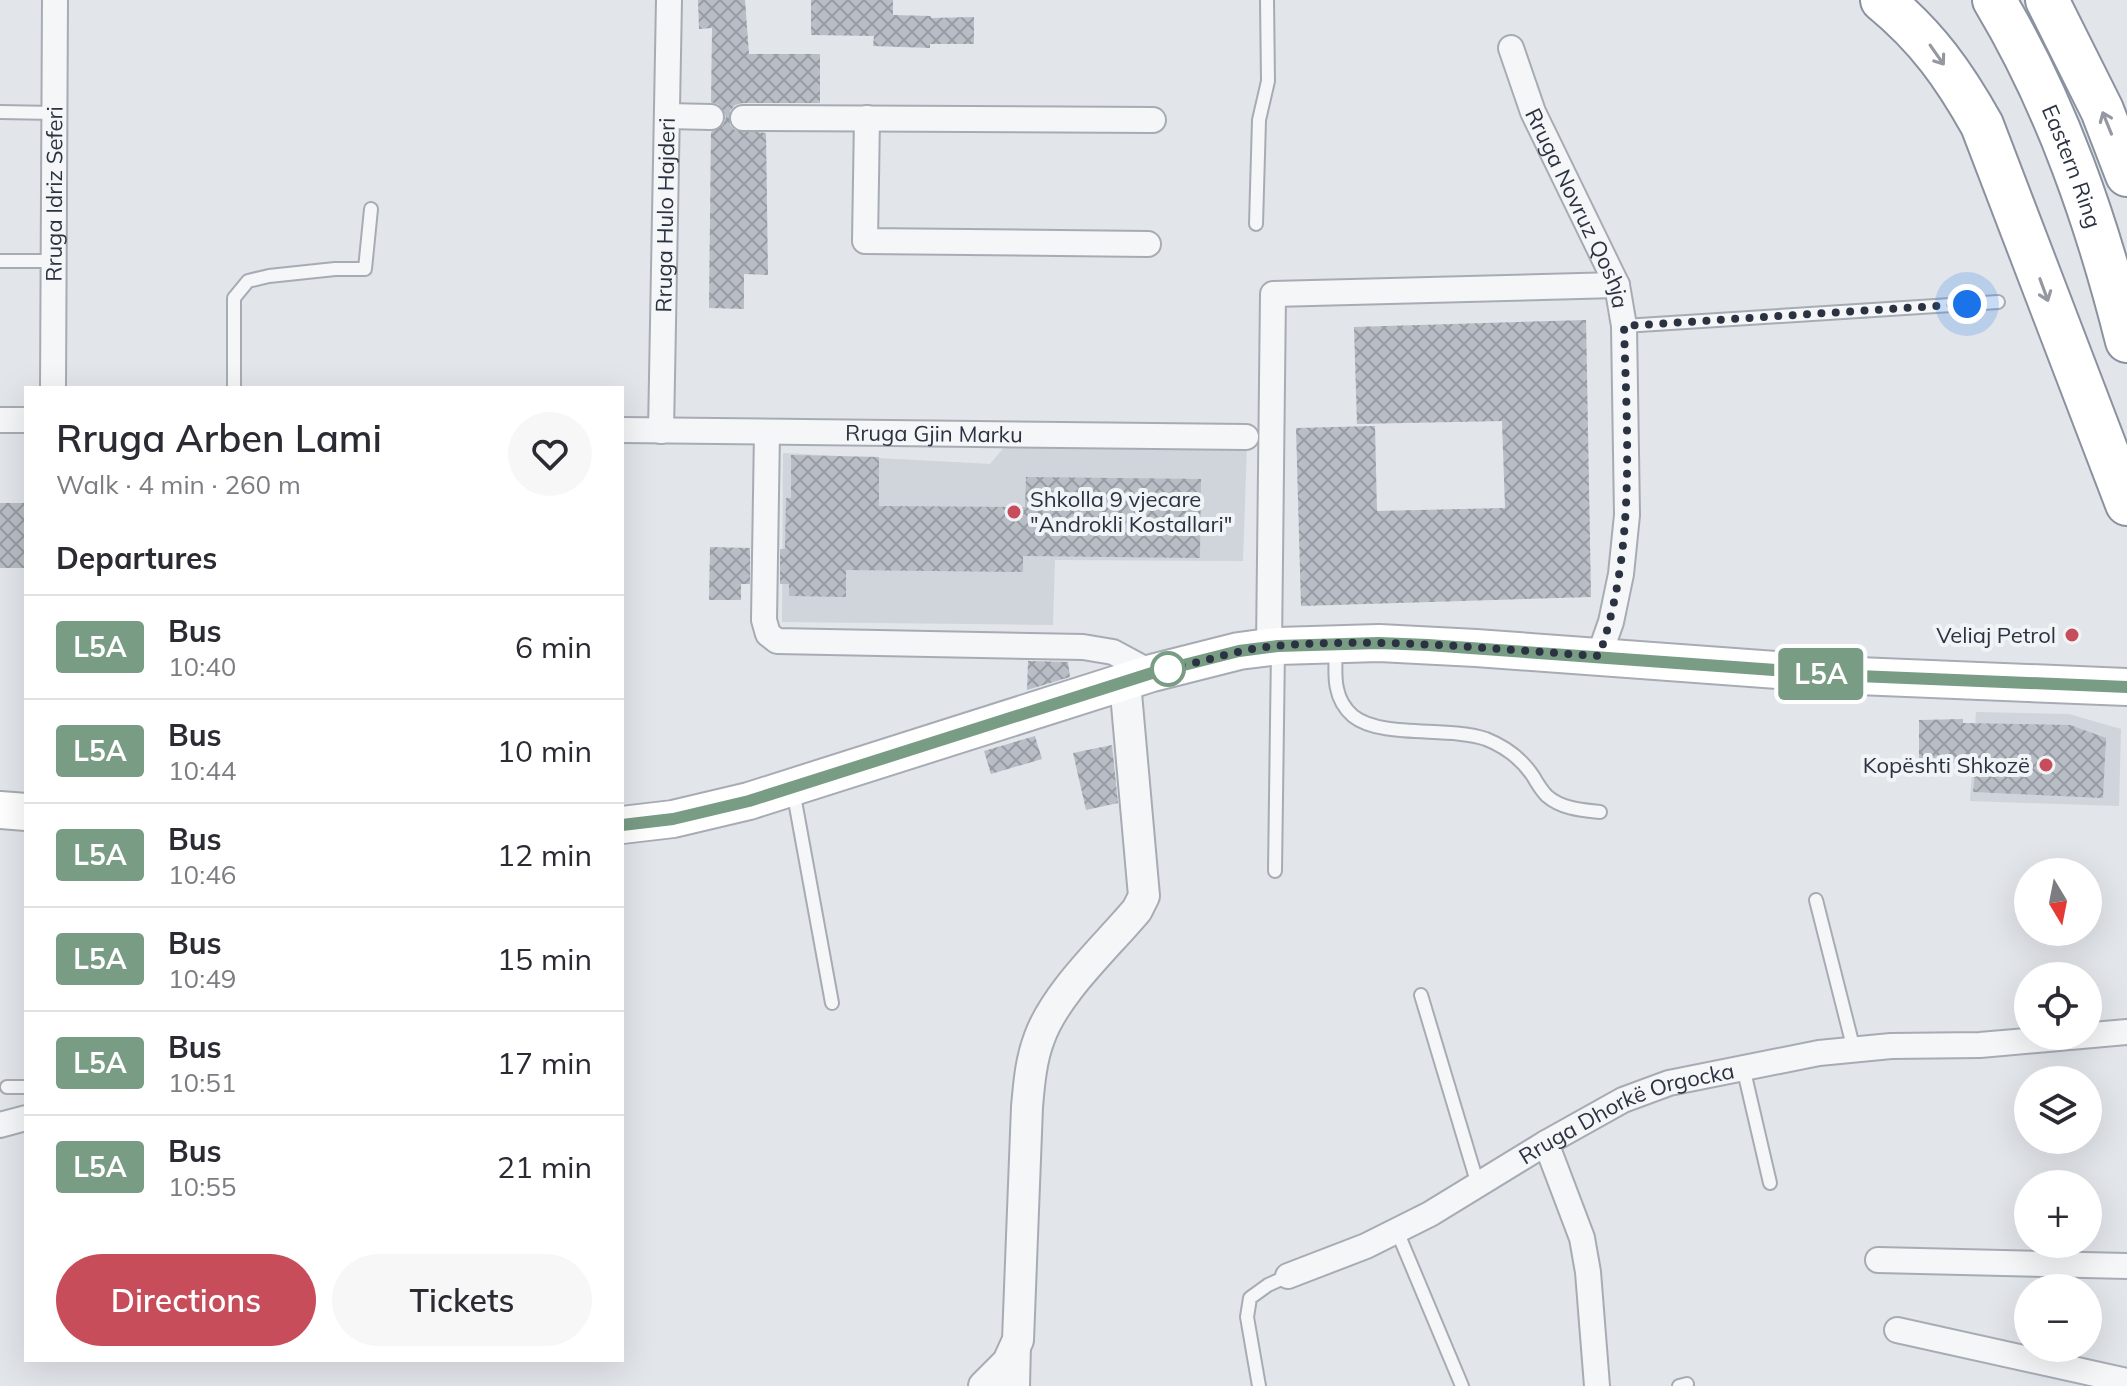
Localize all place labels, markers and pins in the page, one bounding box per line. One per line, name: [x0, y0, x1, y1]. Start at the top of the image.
place label: Shkolla 9 vjecare "Androkli Kostallari": [1030, 485, 1232, 538]
marker: Shkolla 9 vjecare "Androkli Kostallari": [1005, 503, 1023, 521]
place label: Veliaj Petrol: [1936, 621, 2056, 649]
marker: Veliaj Petrol: [2063, 626, 2081, 644]
unlabelled marker: [1151, 652, 1185, 686]
place label: Kopështi Shkozë: [1863, 751, 2030, 779]
marker: Kopështi Shkozë: [2037, 756, 2055, 774]

